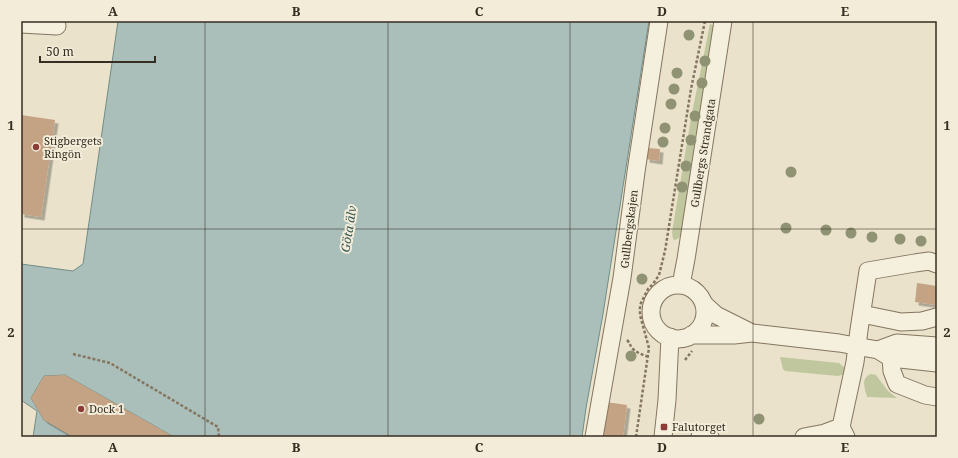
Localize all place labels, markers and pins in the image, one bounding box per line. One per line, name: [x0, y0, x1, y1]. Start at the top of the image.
place label: Stigbergets Ringön: [44, 133, 102, 161]
marker: Stigbergets Ringön: [31, 142, 41, 152]
place label: Dock 1: [89, 401, 124, 416]
marker: Dock 1: [76, 404, 86, 414]
place label: Falutorget: [672, 419, 726, 434]
marker: Falutorget: [659, 422, 669, 432]

